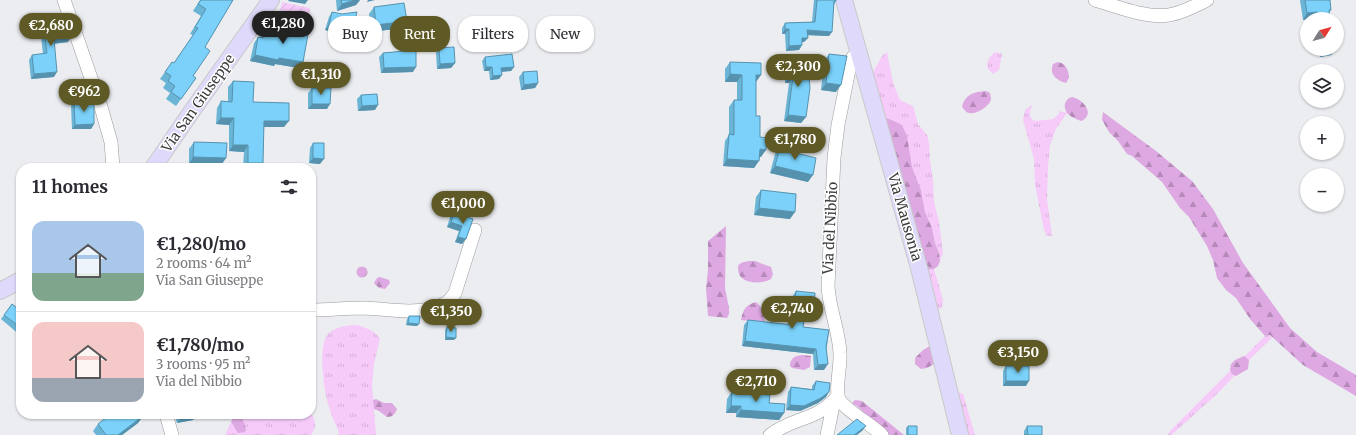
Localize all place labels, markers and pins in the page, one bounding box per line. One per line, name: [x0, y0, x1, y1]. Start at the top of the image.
pin: €1,280: [250, 11, 316, 45]
pin: €2,680: [18, 13, 84, 47]
pin: €2,300: [765, 54, 831, 88]
pin: €1,310: [288, 62, 354, 96]
pin: €962: [60, 79, 108, 113]
pin: €1,780: [762, 127, 828, 161]
pin: €1,000: [430, 191, 496, 225]
pin: €2,740: [759, 296, 825, 330]
pin: €1,350: [418, 299, 484, 333]
pin: €3,150: [985, 340, 1051, 374]
pin: €2,710: [723, 369, 789, 403]

